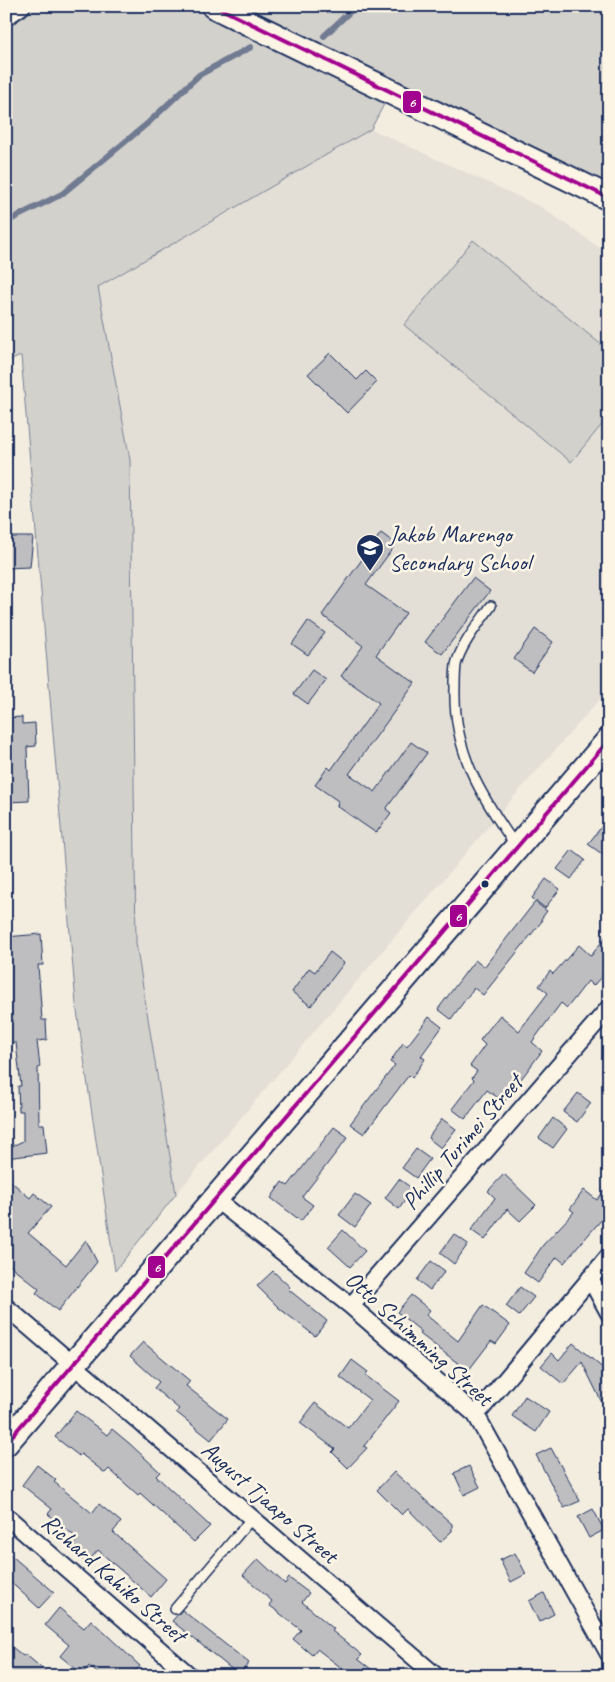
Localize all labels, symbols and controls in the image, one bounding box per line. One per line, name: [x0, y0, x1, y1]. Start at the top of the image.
line badge: 6: [402, 90, 422, 114]
text: 6: [409, 94, 417, 111]
place label: Jakob Marengo Secondary School: [388, 519, 534, 577]
school or university icon: Jakob Marengo Secondary School: [355, 533, 385, 572]
unlabelled marker: [480, 879, 490, 889]
line badge: 6: [449, 904, 468, 928]
text: 6: [455, 908, 463, 925]
street label: Phillip Turimei Street: [395, 1066, 531, 1216]
line badge: 6: [147, 1255, 166, 1279]
text: 6: [154, 1259, 162, 1276]
street label: Otto Schimming Street: [339, 1264, 501, 1414]
street label: August Tjaapo Street: [195, 1434, 346, 1571]
street label: Richard Kahiko Street: [36, 1507, 195, 1651]

